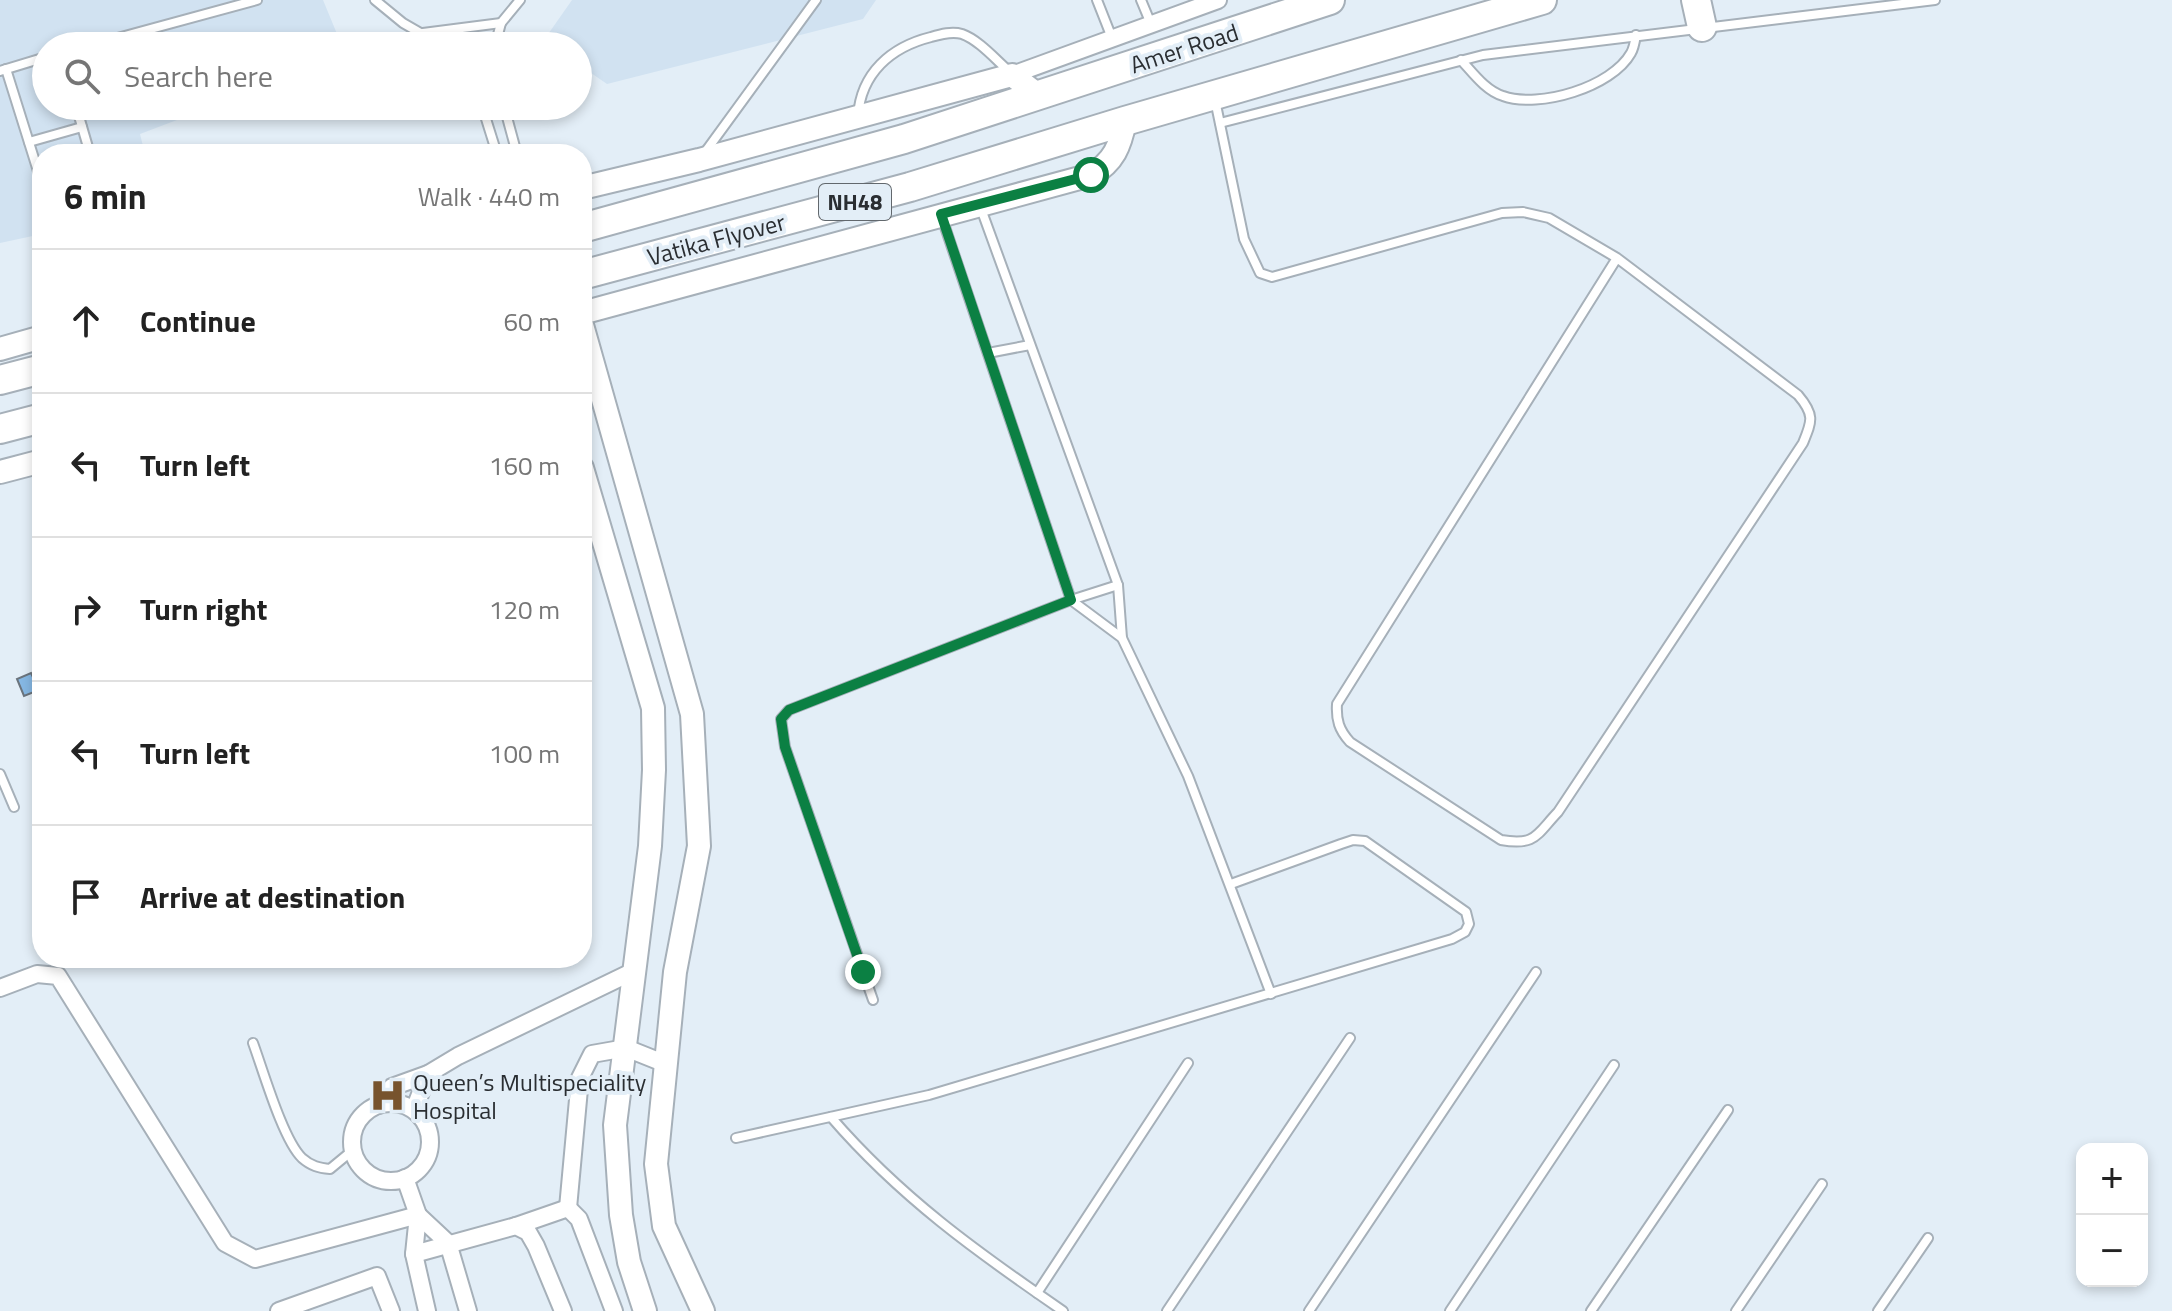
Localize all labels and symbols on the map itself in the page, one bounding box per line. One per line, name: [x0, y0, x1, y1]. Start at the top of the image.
street label: Amer Road: [1125, 14, 1243, 82]
route start: [1073, 157, 1109, 193]
road number: NH48: [819, 184, 891, 220]
street label: Vatika Flyover: [643, 203, 789, 275]
route end: [845, 954, 881, 990]
place label: Queen’s Multispeciality Hospital: [413, 1064, 647, 1128]
hospital icon: Queen’s Multispeciality Hospital: [368, 1077, 406, 1115]

